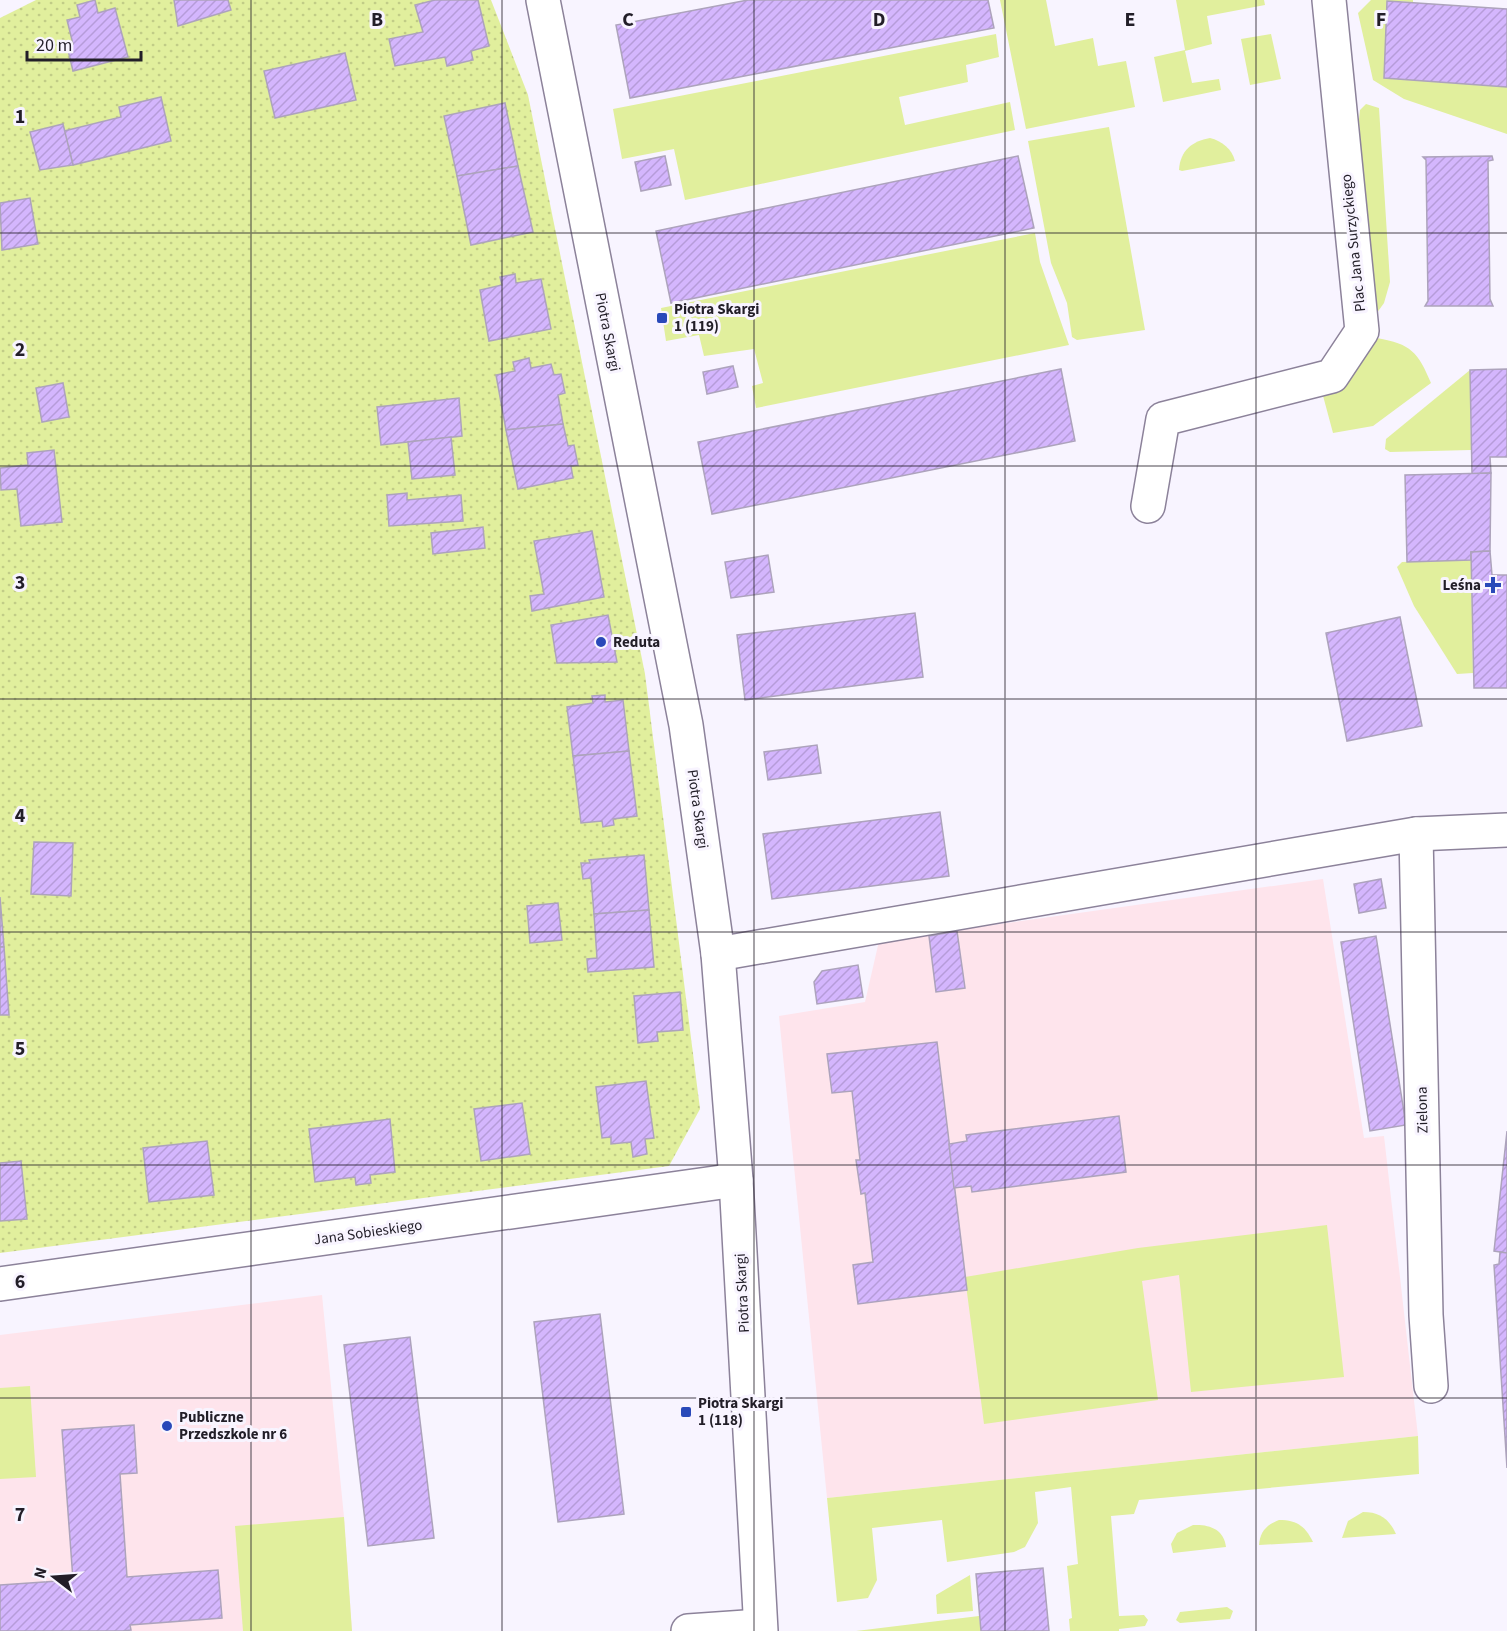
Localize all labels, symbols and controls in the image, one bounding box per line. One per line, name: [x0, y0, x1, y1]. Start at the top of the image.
text: B: [371, 6, 383, 34]
text: C: [622, 6, 634, 34]
text: D: [873, 6, 885, 34]
text: E: [1125, 6, 1135, 34]
text: F: [1376, 6, 1386, 34]
scale bar: [27, 24, 141, 62]
text: 20 m: [36, 33, 72, 58]
text: 1: [15, 103, 25, 131]
street label: Plac Jana Surzyckiego: [1336, 173, 1371, 313]
street label: Piotra Skargi: [590, 291, 625, 373]
place label: Piotra Skargi 1 (119): [674, 299, 760, 337]
marker: Piotra Skargi 1 (119): [655, 311, 669, 325]
text: 2: [15, 336, 25, 364]
text: 3: [15, 569, 25, 597]
place label: Leśna: [1443, 575, 1481, 596]
marker: Leśna: [1486, 578, 1500, 592]
place label: Reduta: [613, 632, 660, 653]
marker: Reduta: [594, 635, 608, 649]
street label: Piotra Skargi: [682, 768, 713, 850]
text: 4: [15, 802, 26, 830]
text: 5: [15, 1035, 25, 1063]
street label: Zielona: [1412, 1086, 1433, 1134]
street label: Jana Sobieskiego: [313, 1214, 424, 1250]
street label: Piotra Skargi: [730, 1253, 755, 1333]
text: 6: [15, 1268, 25, 1296]
place label: Piotra Skargi 1 (118): [698, 1393, 784, 1431]
marker: Piotra Skargi 1 (118): [679, 1405, 693, 1419]
place label: Publiczne Przedszkole nr 6: [179, 1407, 287, 1445]
marker: Publiczne Przedszkole nr 6: [160, 1419, 174, 1433]
text: 7: [15, 1501, 25, 1529]
north arrow: [24, 1547, 84, 1607]
text: N: [29, 1565, 53, 1581]

